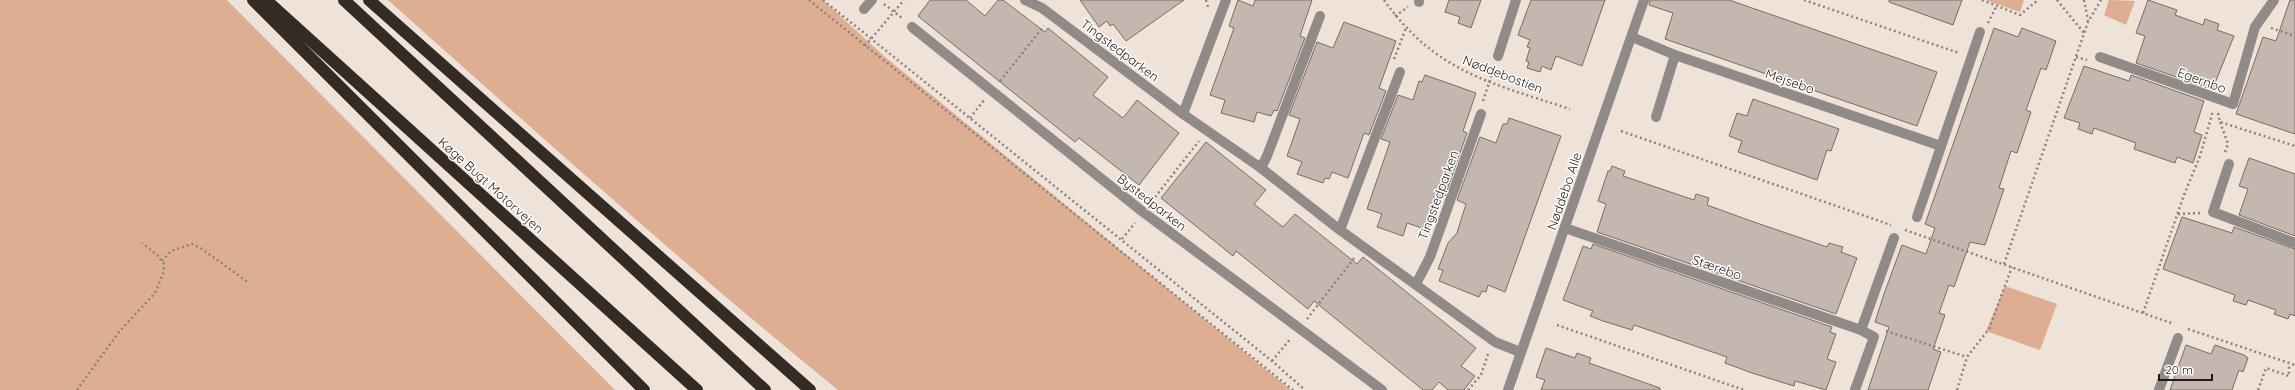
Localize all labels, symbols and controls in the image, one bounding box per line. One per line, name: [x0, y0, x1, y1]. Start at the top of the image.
street label: Tingstedparken: [1078, 15, 1162, 85]
street label: Nøddebostien: [1461, 51, 1545, 97]
street label: Egernbo: [2175, 64, 2229, 96]
street label: Mejsebo: [1763, 65, 1817, 97]
street label: Køge Bugt Motorvejen: [435, 134, 547, 236]
street label: Tingstedparken: [1414, 148, 1462, 242]
street label: Nøddebo Alle: [1543, 150, 1585, 232]
street label: Bystedparken: [1114, 170, 1190, 234]
street label: Stærebo: [1690, 251, 1744, 283]
scale bar: [2159, 356, 2212, 382]
text: 20 m: [2165, 362, 2193, 377]

